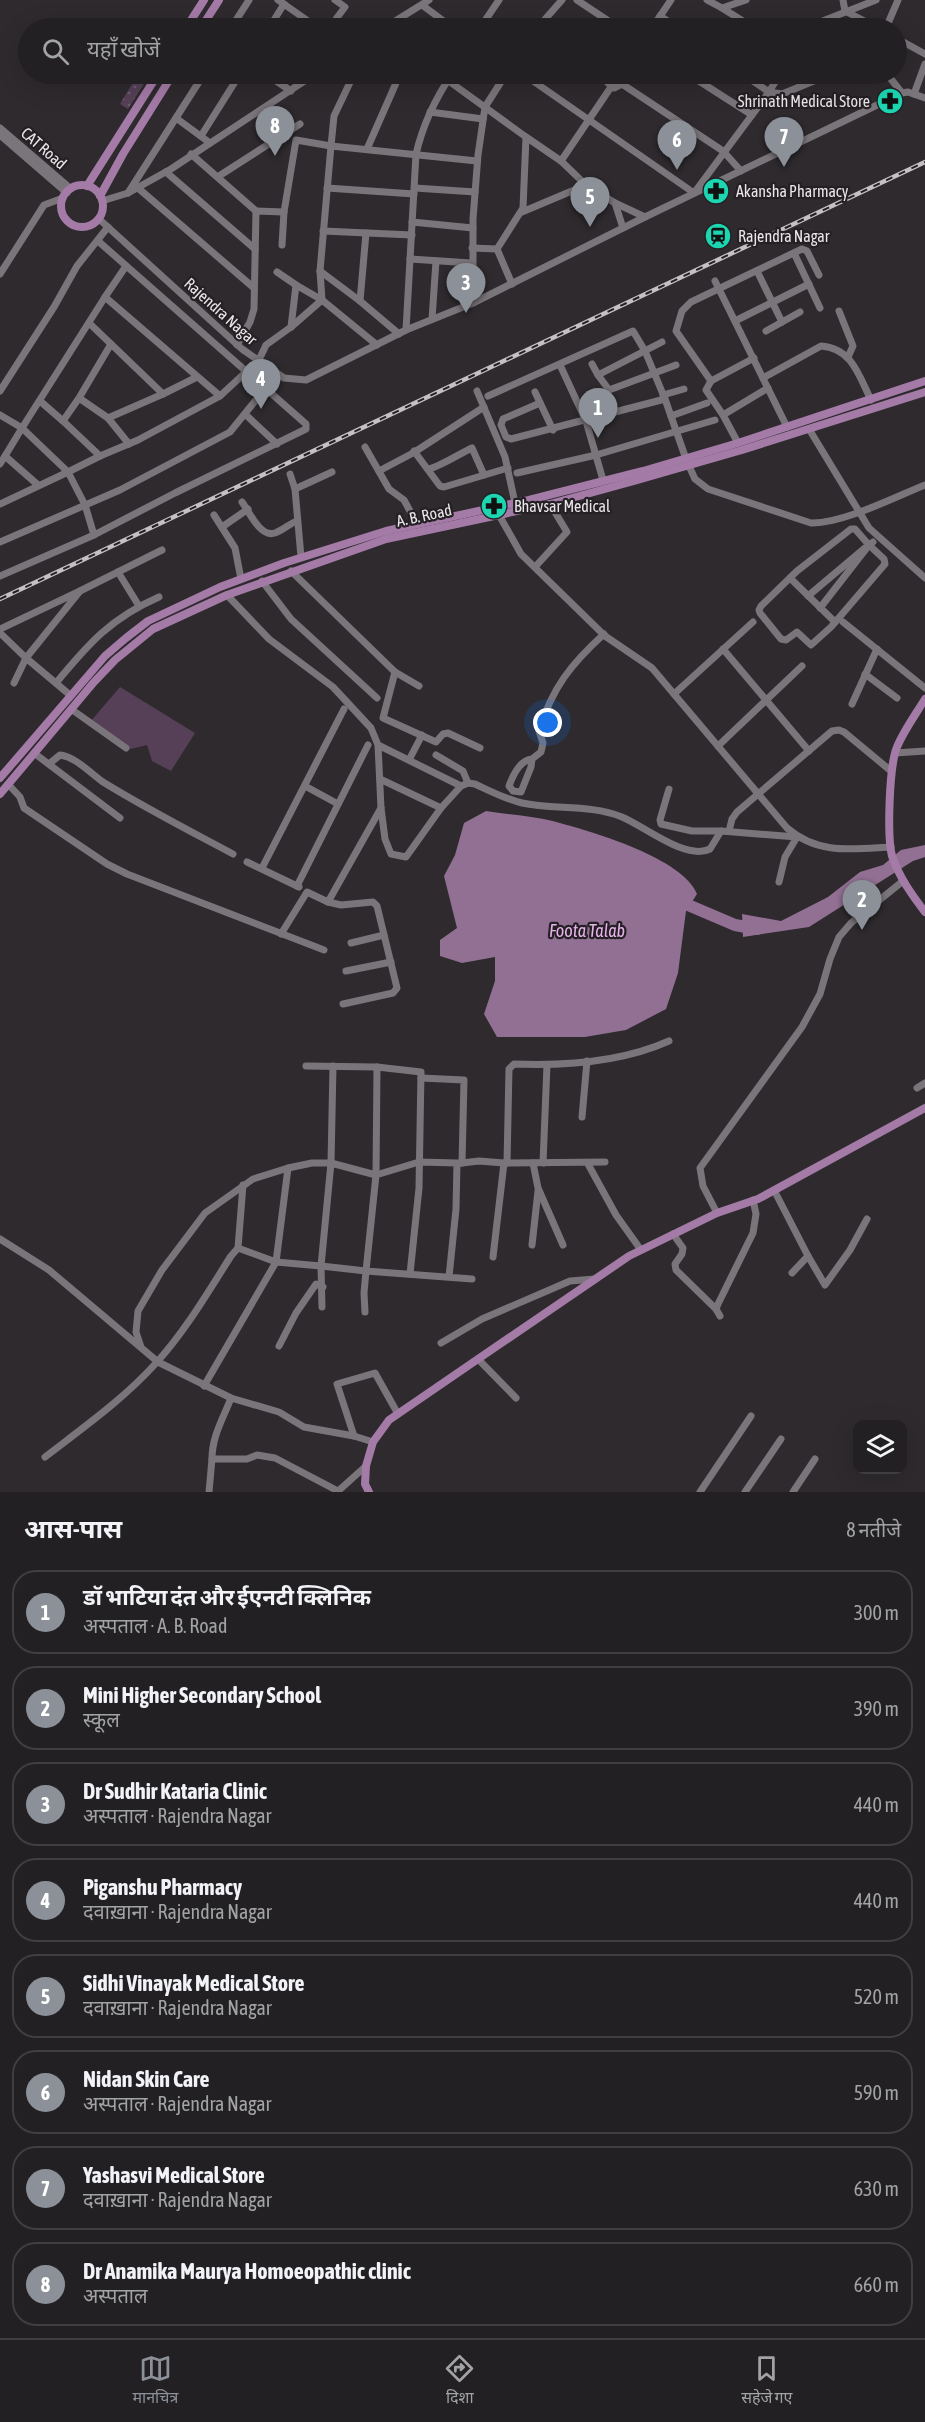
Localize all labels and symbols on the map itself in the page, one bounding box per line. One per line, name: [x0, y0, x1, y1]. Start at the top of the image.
pharmacy icon: Shrinath Medical Store: [875, 86, 905, 116]
place label: Shrinath Medical Store: [738, 92, 870, 110]
pin: 8: [256, 106, 294, 156]
pin: 7: [764, 118, 804, 167]
pin: 6: [658, 120, 696, 170]
street label: CAT Road: [18, 123, 70, 173]
pharmacy icon: Akansha Pharmacy: [701, 176, 731, 206]
pin: 5: [570, 178, 610, 227]
place label: Akansha Pharmacy: [736, 182, 849, 201]
station icon: Rajendra Nagar: [703, 221, 733, 251]
place label: Rajendra Nagar: [738, 227, 830, 246]
pin: 3: [446, 264, 486, 313]
street label: Rajendra Nagar: [180, 274, 261, 349]
pin: 4: [242, 360, 280, 409]
pin: 1: [578, 388, 618, 438]
pharmacy icon: Bhavsar Medical: [479, 491, 509, 521]
place label: Bhavsar Medical: [514, 497, 611, 515]
street label: A. B. Road: [395, 500, 453, 530]
your location: [533, 708, 562, 737]
pin: 2: [842, 880, 882, 930]
water label: Foota Talab: [549, 920, 625, 941]

